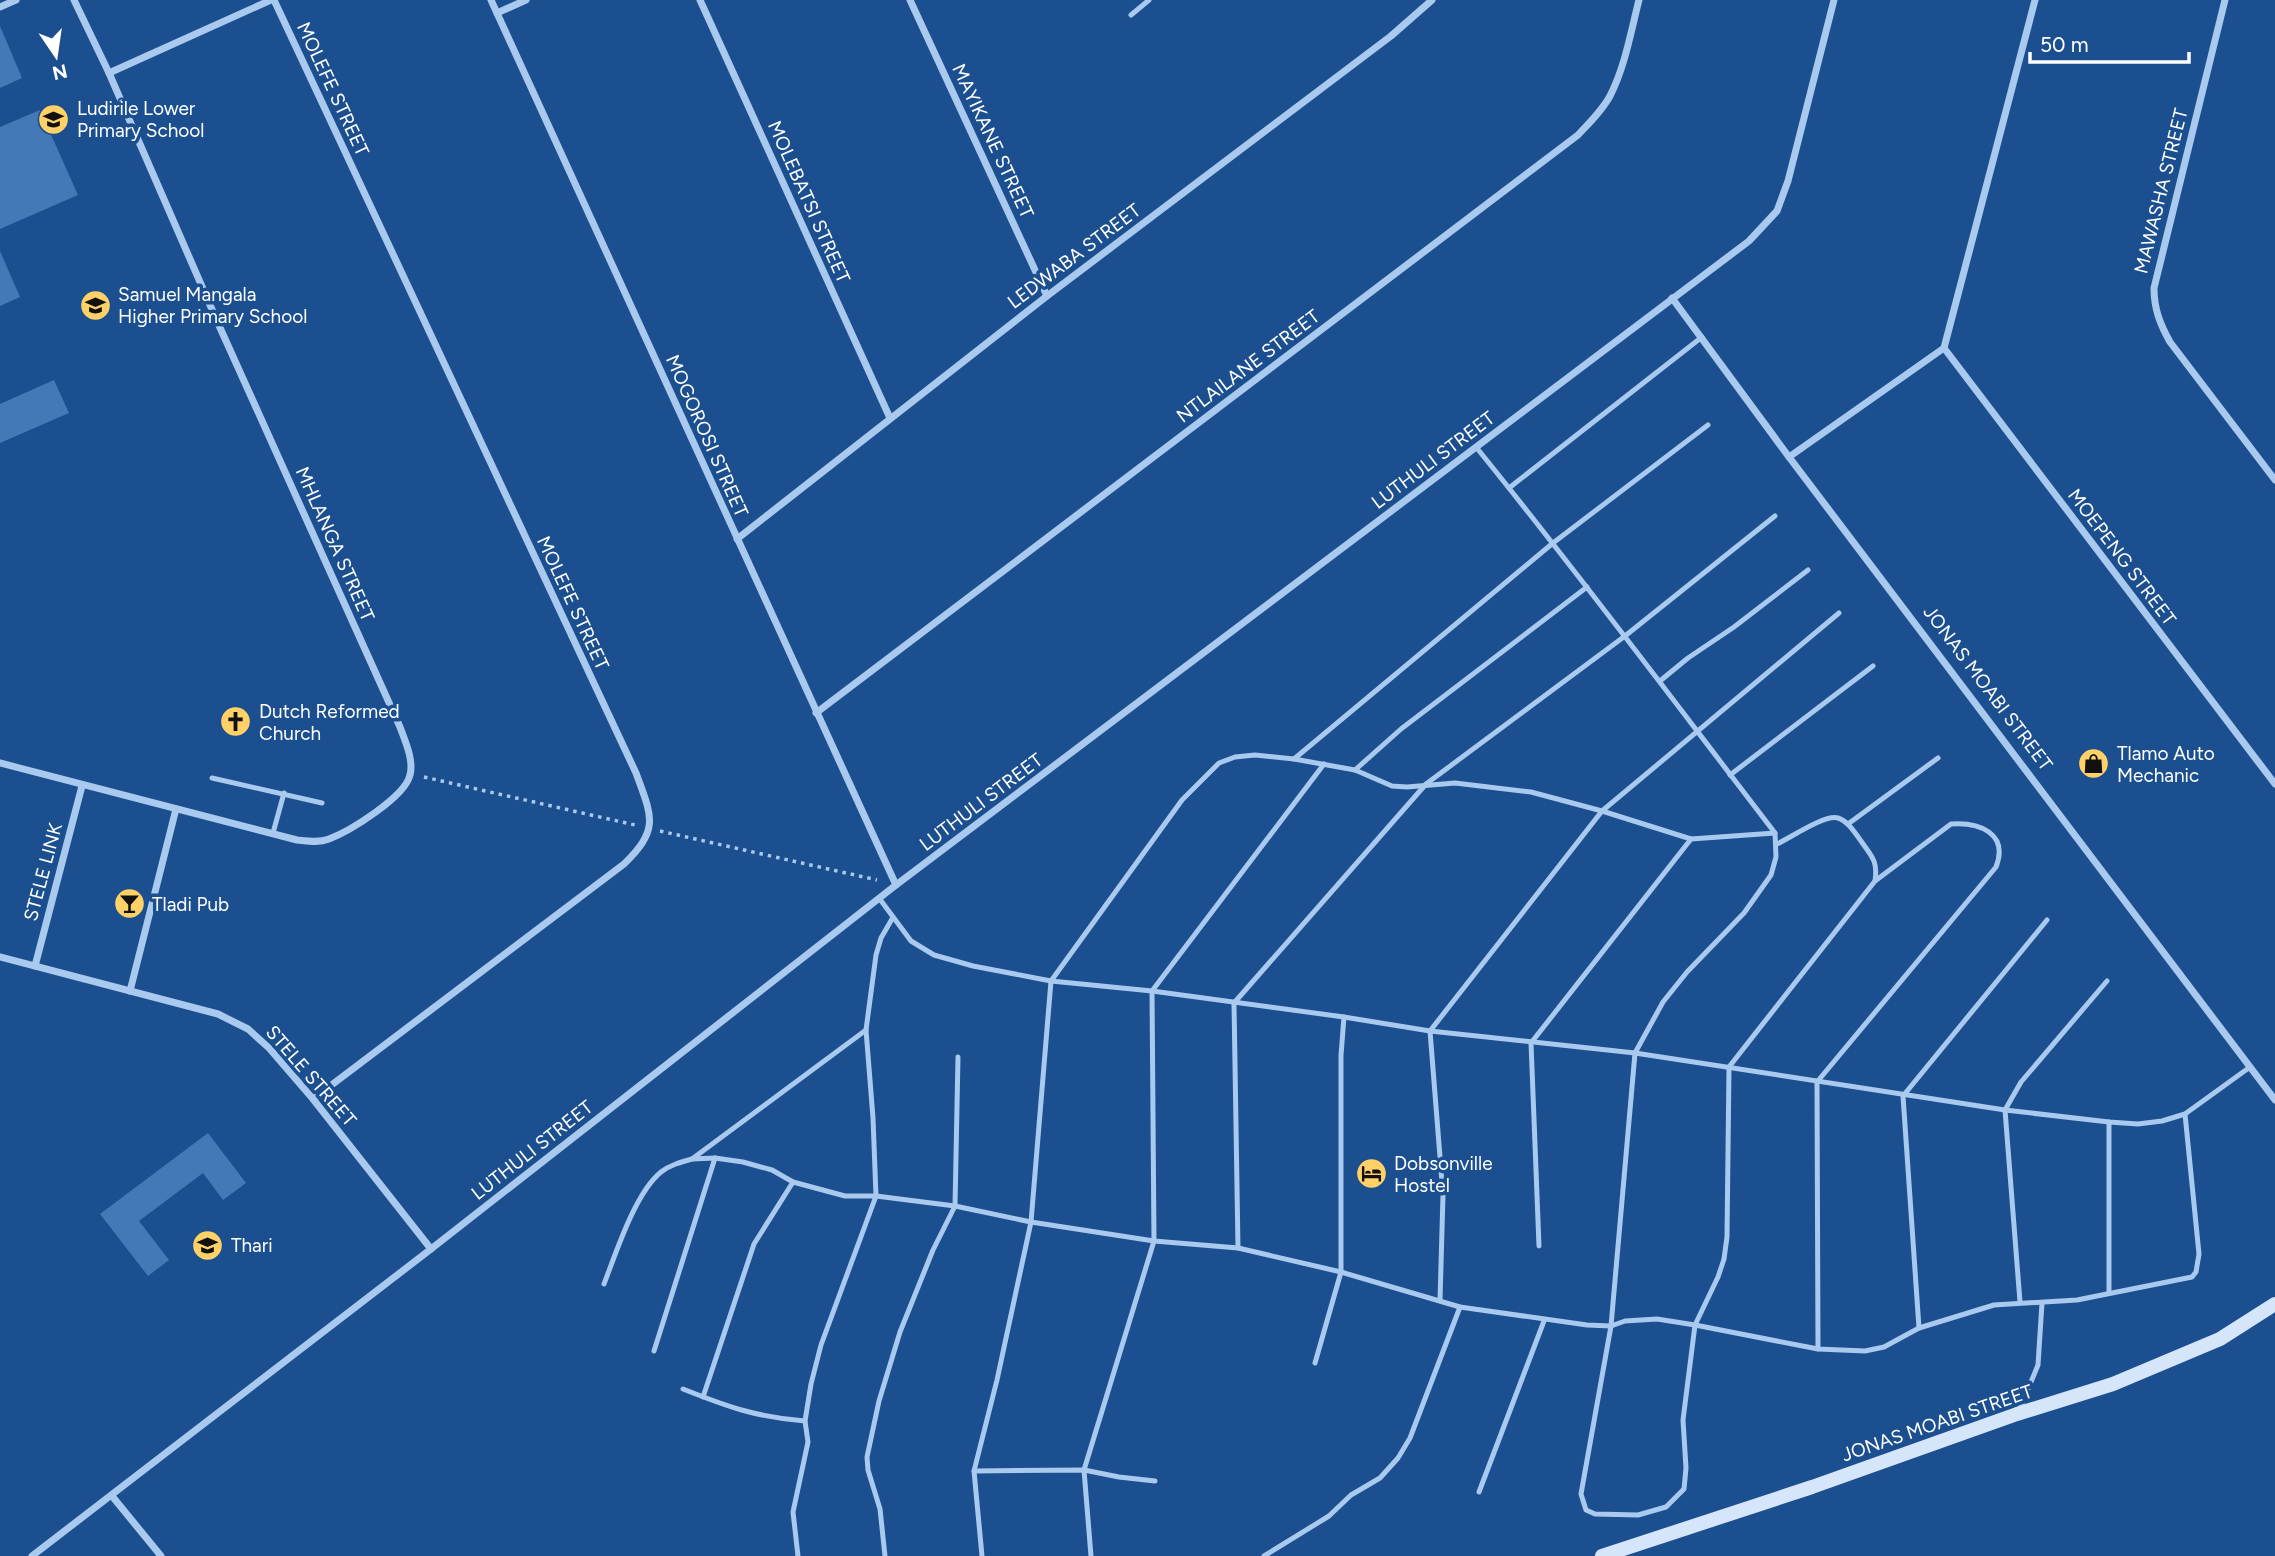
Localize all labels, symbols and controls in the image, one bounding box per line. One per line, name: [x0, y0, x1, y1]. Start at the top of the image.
street label: MOLEFE STREET: [292, 18, 374, 160]
north arrow: [21, 21, 91, 91]
scale bar: [2030, 21, 2189, 65]
text: 50 m: [2040, 32, 2089, 57]
text: N: [50, 59, 69, 85]
street label: MAYIKANE STREET: [947, 60, 1039, 222]
place label: Ludirile Lower Primary School: [77, 97, 205, 142]
school or university icon: Ludirile Lower Primary School: [37, 102, 71, 136]
street label: MAWASHA STREET: [2129, 106, 2193, 276]
street label: MOLEBATSI STREET: [763, 117, 855, 287]
street label: LEDWABA STREET: [1003, 198, 1145, 314]
place label: Samuel Mangala Higher Primary School: [118, 283, 307, 328]
school or university icon: Samuel Mangala Higher Primary School: [78, 288, 112, 322]
street label: NTLAILANE STREET: [1172, 304, 1325, 427]
street label: MOGOROSI STREET: [661, 351, 753, 521]
street label: LUTHULI STREET: [1367, 406, 1499, 514]
street label: MHLANGA STREET: [291, 463, 380, 625]
street label: MOEPENG STREET: [2063, 484, 2181, 630]
street label: MOLEFE STREET: [532, 532, 614, 674]
street label: JONAS MOABI STREET: [1918, 601, 2058, 775]
place label: Dutch Reformed Church: [259, 700, 400, 745]
church icon: Dutch Reformed Church: [219, 705, 253, 739]
place label: Tlamo Auto Mechanic: [2117, 742, 2215, 787]
shop icon: Tlamo Auto Mechanic: [2077, 747, 2111, 781]
street label: LUTHULI STREET: [915, 748, 1047, 856]
street label: STELE LINK: [19, 820, 67, 924]
bar icon: Tladi Pub: [112, 887, 146, 921]
place label: Tladi Pub: [152, 893, 229, 916]
street label: STELE STREET: [261, 1021, 361, 1132]
street label: LUTHULI STREET: [467, 1095, 598, 1205]
place label: Dobsonville Hostel: [1394, 1152, 1493, 1197]
hotel icon: Dobsonville Hostel: [1354, 1157, 1388, 1191]
school or university icon: Thari: [191, 1228, 225, 1262]
place label: Thari: [231, 1234, 273, 1257]
street label: JONAS MOABI STREET: [1838, 1379, 2036, 1467]

